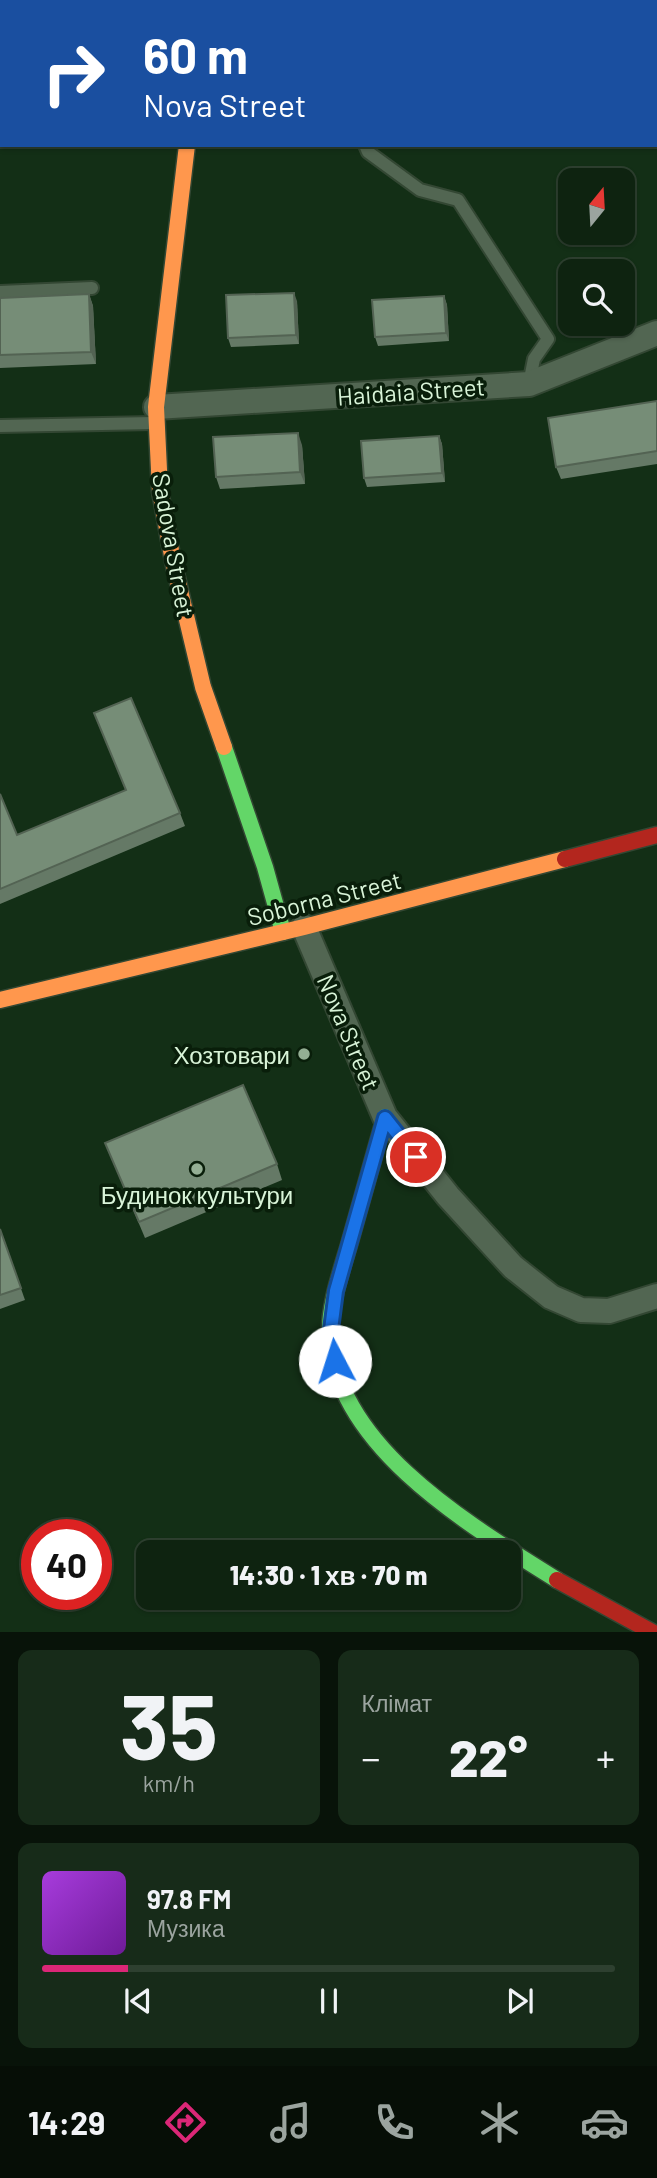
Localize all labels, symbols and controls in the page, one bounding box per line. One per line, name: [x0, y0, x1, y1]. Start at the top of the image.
text: 60 m: [143, 25, 248, 84]
icon: right: [28, 28, 119, 119]
text: Nova Street: [143, 85, 306, 123]
north arrow: [558, 168, 635, 245]
map controls: [558, 168, 635, 336]
button: search: [558, 259, 635, 336]
street label: Haidaia Street: [336, 371, 486, 411]
street label: Sadova Street: [147, 471, 201, 619]
street label: Soborna Street: [244, 865, 404, 931]
street label: Nova Street: [312, 970, 386, 1094]
place label: Хозтовари: [174, 1040, 290, 1069]
marker: Хозтовари: [296, 1046, 312, 1062]
pin: [386, 1127, 446, 1187]
icon: arrive: [397, 1138, 435, 1176]
marker: Будинок культури: [189, 1161, 205, 1177]
place label: Будинок культури: [101, 1180, 293, 1209]
position arrow: [298, 1324, 372, 1398]
speed limit sign: 40: [21, 1519, 112, 1610]
text: 14:30 · 1 хв · 70 m: [230, 1559, 427, 1590]
text: 35: [120, 1669, 218, 1778]
text: Клімат: [362, 1689, 432, 1717]
text: 22°: [449, 1725, 528, 1787]
text: −: [362, 1734, 381, 1780]
text: +: [596, 1734, 615, 1780]
text: km/h: [143, 1769, 195, 1797]
text: 97.8 FM: [147, 1883, 231, 1914]
text: Музика: [147, 1914, 225, 1942]
icon: previous: [119, 1982, 157, 2020]
icon: pause: [310, 1982, 348, 2020]
icon: next: [501, 1982, 539, 2020]
icon: directions: [161, 2098, 210, 2147]
icon: music: [266, 2098, 315, 2147]
icon: phone: [370, 2098, 419, 2147]
icon: climate: [475, 2098, 524, 2147]
icon: car: [580, 2098, 629, 2147]
text: 14:29: [28, 2103, 105, 2141]

